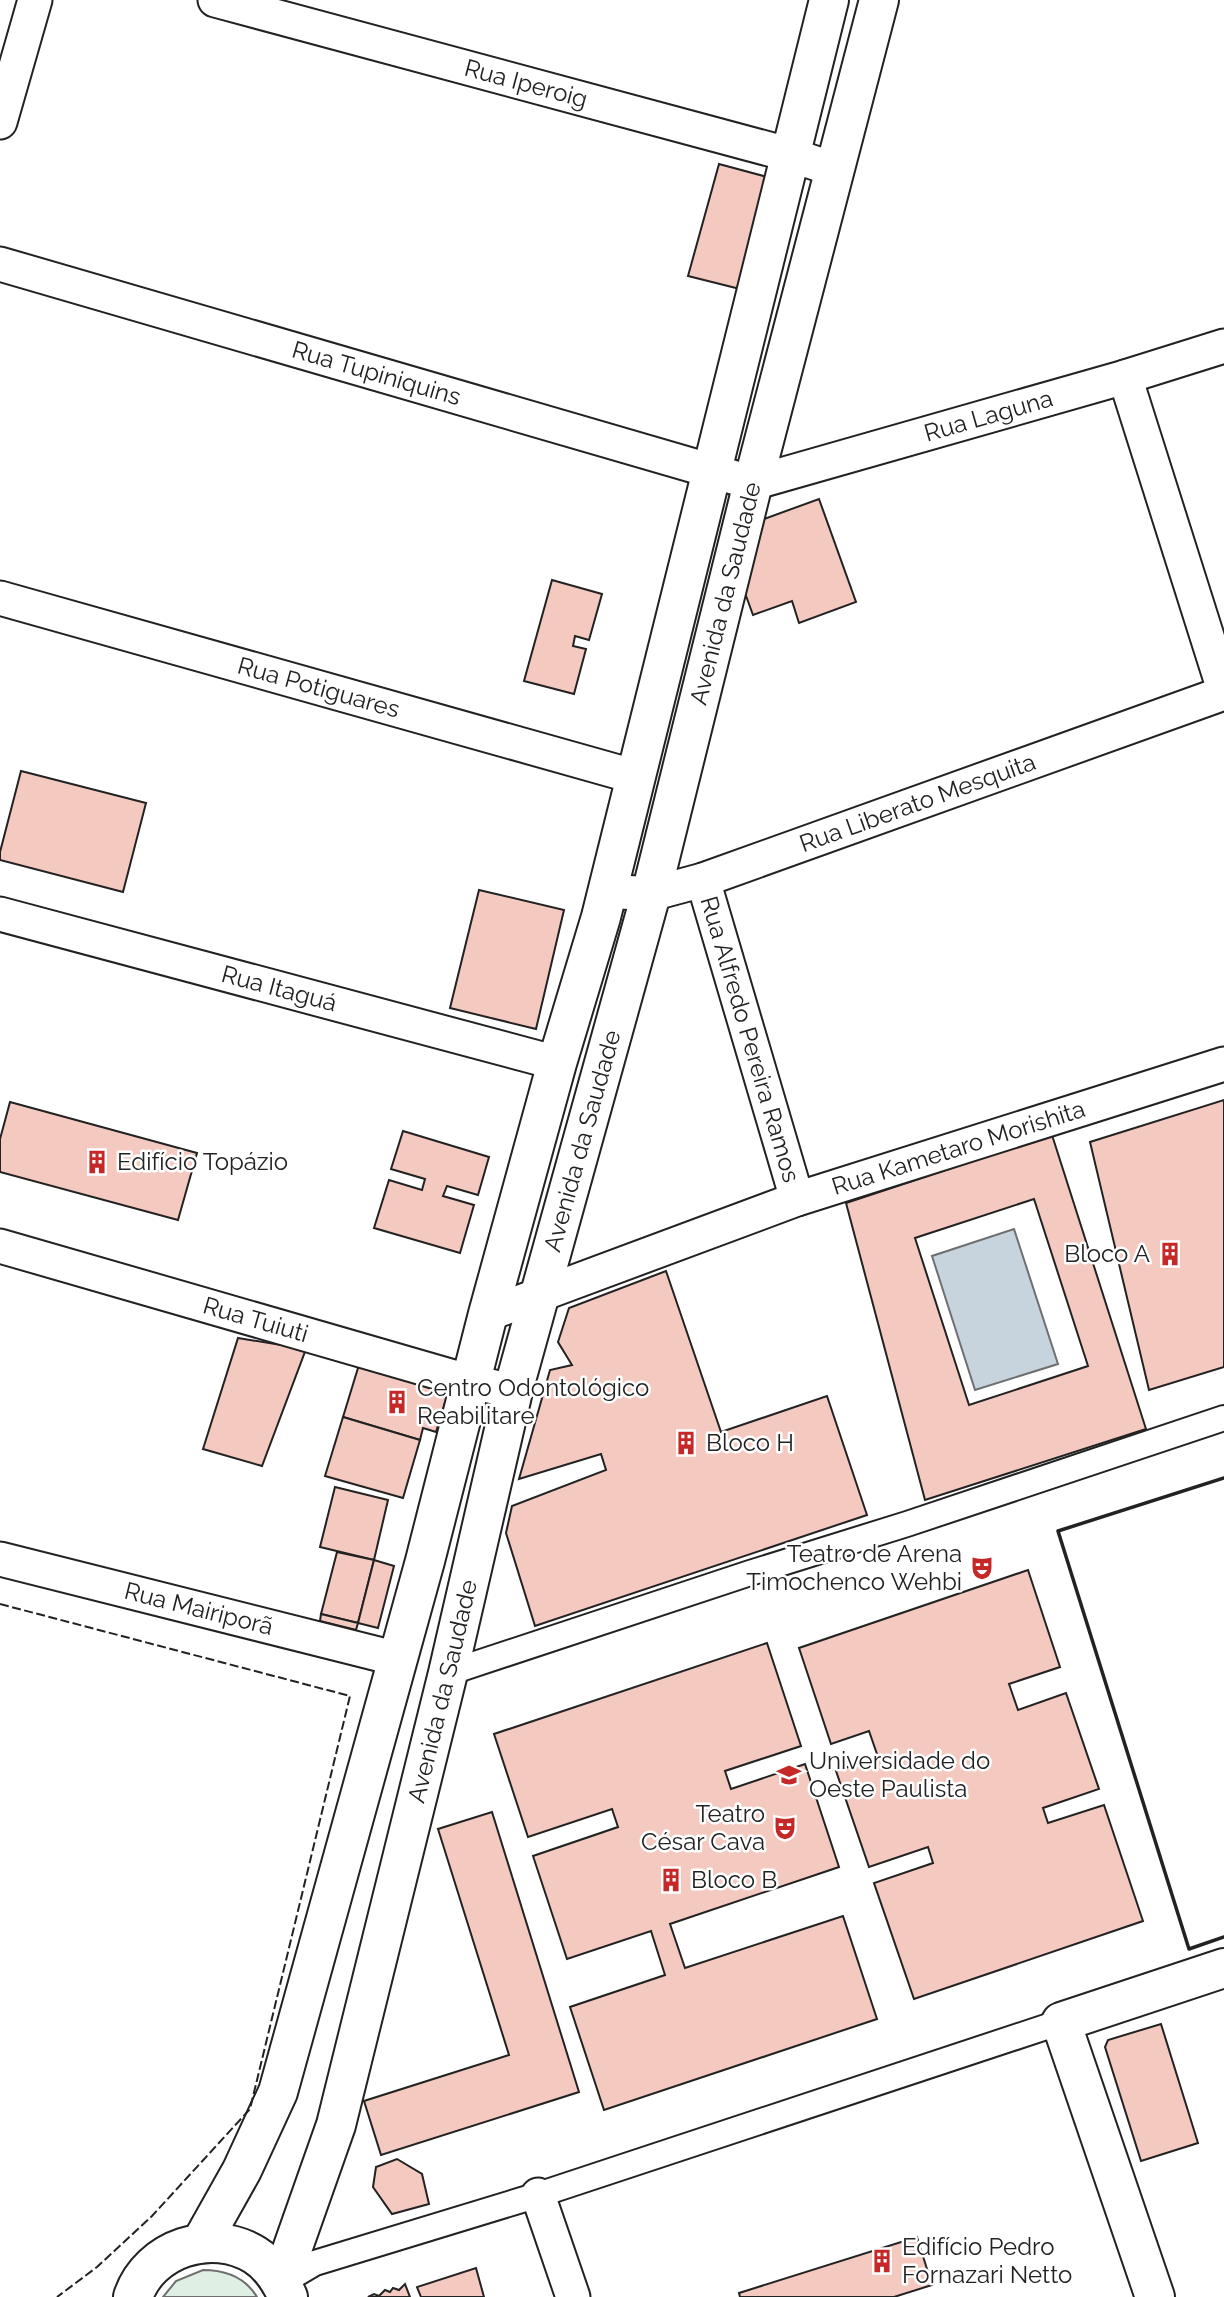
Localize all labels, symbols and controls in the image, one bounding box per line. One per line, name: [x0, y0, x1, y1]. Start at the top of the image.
street label: Rua Iperoig: [461, 53, 591, 114]
street label: Rua Tupiniquins: [289, 335, 464, 411]
street label: Rua Laguna: [921, 383, 1056, 448]
street label: Avenida da Saudade: [684, 479, 767, 708]
street label: Rua Potiguares: [234, 651, 403, 724]
street label: Rua Liberato Mesquita: [796, 747, 1039, 858]
street label: Rua Alfredo Pereira Ramos: [695, 893, 806, 1185]
street label: Rua Itaguá: [218, 959, 340, 1017]
street label: Avenida da Saudade: [537, 1027, 626, 1255]
street label: Rua Kametaro Morishita: [828, 1094, 1088, 1201]
place label: Edifício Topázio: [117, 1147, 288, 1176]
building icon: Edifício Topázio: [83, 1148, 111, 1176]
place label: Bloco A: [1064, 1239, 1150, 1268]
building icon: Bloco A: [1156, 1240, 1184, 1268]
street label: Rua Tuiuti: [200, 1290, 312, 1348]
place label: Centro Odontológico Reabilitare: [417, 1373, 649, 1430]
building icon: Centro Odontológico Reabilitare: [383, 1388, 411, 1416]
place label: Bloco H: [706, 1428, 794, 1457]
building icon: Bloco H: [672, 1429, 700, 1457]
place label: Teatro de Arena Timochenco Wehbi: [746, 1539, 962, 1596]
theatre icon: Teatro de Arena Timochenco Wehbi: [968, 1554, 996, 1582]
street label: Rua Mairiporã: [121, 1576, 276, 1641]
street label: Avenida da Saudade: [401, 1577, 483, 1806]
place label: Universidade do Oeste Paulista: [809, 1746, 990, 1803]
school or university icon: Universidade do Oeste Paulista: [775, 1761, 803, 1789]
place label: Teatro César Cava: [641, 1799, 765, 1856]
theatre icon: Teatro César Cava: [771, 1814, 799, 1842]
place label: Bloco B: [691, 1865, 777, 1894]
building icon: Bloco B: [657, 1866, 685, 1894]
place label: Edifício Pedro Fornazari Netto: [902, 2232, 1072, 2289]
building icon: Edifício Pedro Fornazari Netto: [868, 2247, 896, 2275]

